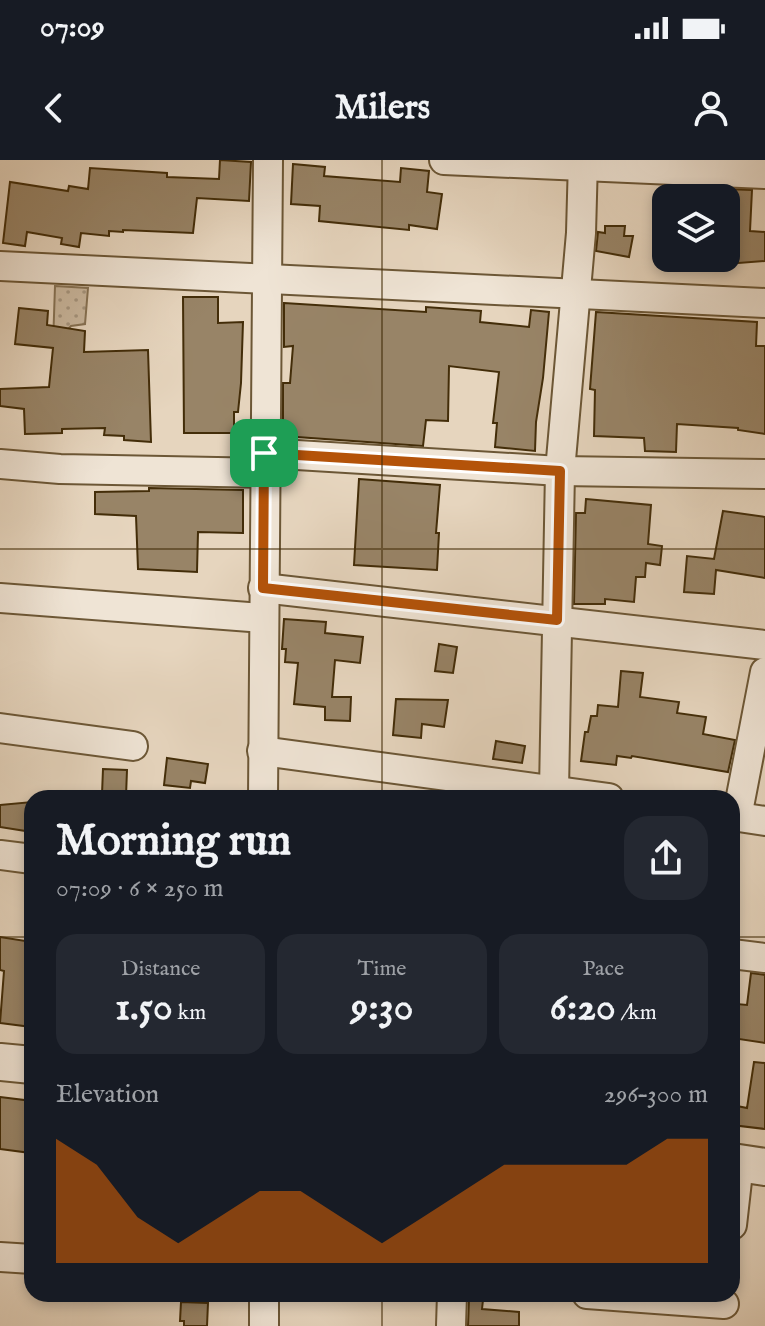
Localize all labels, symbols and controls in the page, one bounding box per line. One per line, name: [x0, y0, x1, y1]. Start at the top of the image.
text: 07:09: [40, 9, 105, 47]
text: Milers: [335, 85, 430, 131]
icon: back: [32, 86, 76, 130]
icon: person: [689, 86, 733, 130]
map controls: [652, 184, 740, 272]
button: layers: [652, 184, 740, 272]
pin: [230, 419, 298, 487]
icon: arrive: [242, 431, 286, 475]
text: Morning run: [56, 814, 291, 870]
button: share: [624, 816, 708, 900]
text: 07:09 · 6 × 250 m: [56, 872, 224, 905]
text: Distance: [121, 955, 200, 983]
text: Time: [358, 955, 406, 983]
text: Pace: [583, 955, 624, 983]
text: 1.50: [115, 983, 173, 1034]
text: 9:30: [351, 983, 413, 1034]
text: 6:20: [550, 983, 616, 1034]
text: km: [173, 999, 206, 1027]
text: /km: [616, 999, 657, 1027]
text: Elevation: [56, 1078, 159, 1111]
text: 296–300 m: [604, 1078, 708, 1111]

